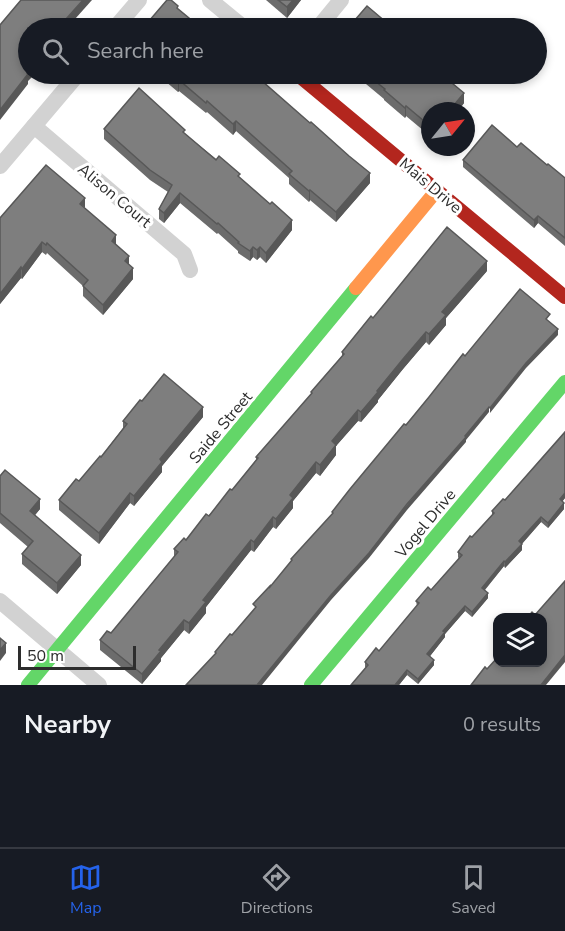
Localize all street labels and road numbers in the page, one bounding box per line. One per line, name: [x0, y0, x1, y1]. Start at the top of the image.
street label: Mais Drive: [394, 153, 466, 219]
street label: Alison Court: [73, 158, 156, 233]
street label: Saide Street: [184, 387, 258, 468]
street label: Vogel Drive: [390, 485, 461, 564]

